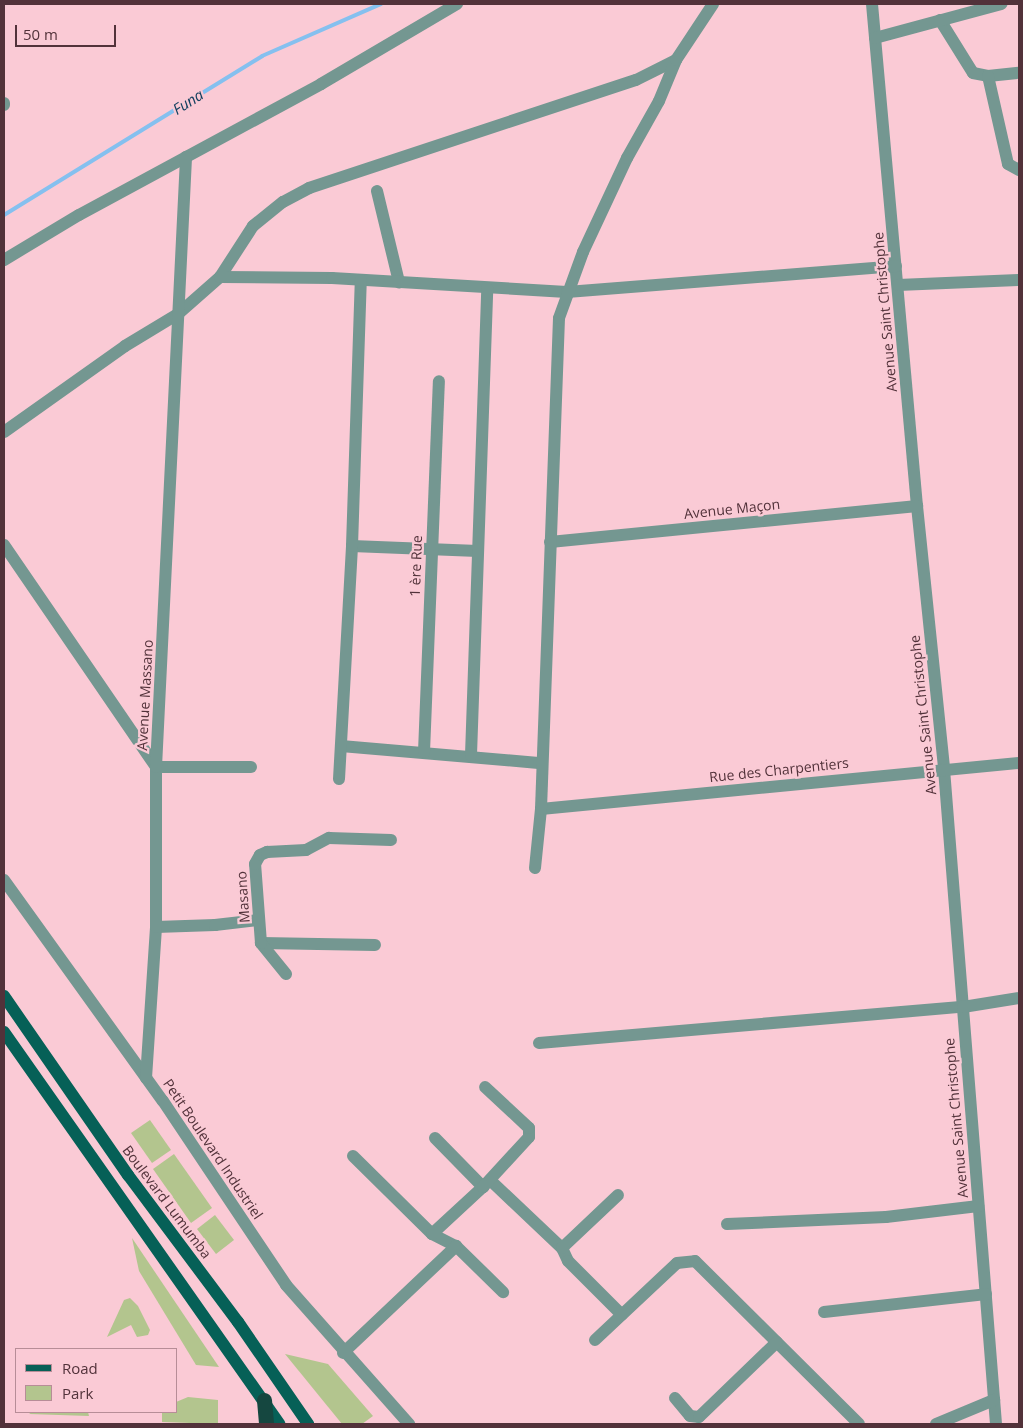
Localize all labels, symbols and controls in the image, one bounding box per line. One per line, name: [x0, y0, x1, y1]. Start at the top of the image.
scale bar: [18, 15, 119, 47]
text: 50 m: [23, 24, 58, 44]
water label: Funa: [169, 86, 207, 118]
street label: Avenue Saint Christophe: [870, 231, 900, 393]
street label: Avenue Maçon: [683, 496, 781, 522]
street label: 1 ère Rue: [407, 535, 425, 597]
street label: Avenue Saint Christophe: [906, 634, 940, 796]
street label: Avenue Massano: [134, 639, 156, 751]
street label: Rue des Charpentiers: [708, 754, 850, 786]
street label: Masano: [233, 871, 253, 923]
street label: Avenue Saint Christophe: [941, 1037, 971, 1199]
street label: Petit Boulevard Industriel: [160, 1076, 266, 1222]
street label: Boulevard Lumumba: [119, 1142, 215, 1262]
legend: [15, 1348, 178, 1413]
text: Road: [62, 1358, 98, 1378]
text: Park: [62, 1383, 93, 1403]

